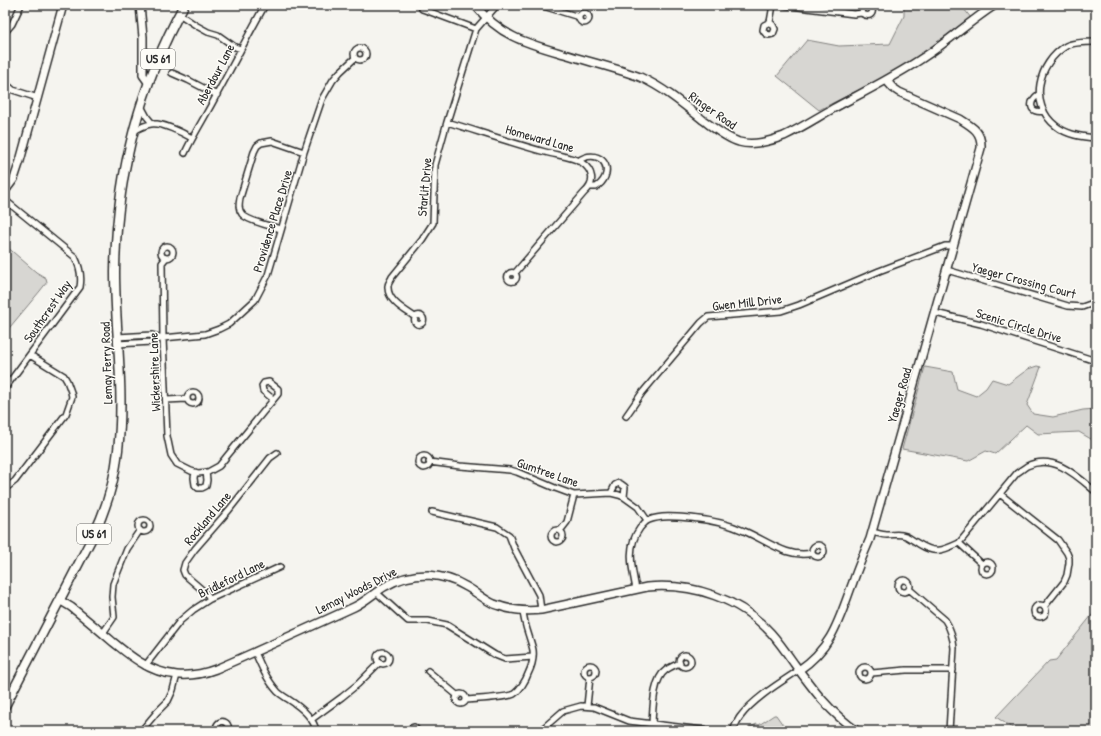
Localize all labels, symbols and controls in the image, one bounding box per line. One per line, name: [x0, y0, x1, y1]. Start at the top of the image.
street label: Aberdour Lane: [191, 40, 239, 108]
road number: US 61: [141, 49, 175, 69]
street label: Ringer Road: [685, 87, 741, 133]
street label: Homeward Lane: [504, 120, 576, 156]
street label: Starlit Drive: [412, 157, 436, 217]
street label: Providence Place Drive: [248, 167, 296, 275]
street label: Yaeger Crossing Court: [970, 257, 1078, 303]
street label: Southcrest Way: [19, 276, 75, 346]
street label: Gwen Mill Drive: [711, 289, 783, 315]
street label: Scenic Circle Drive: [974, 303, 1064, 347]
street label: Lemay Ferry Road: [96, 322, 116, 404]
street label: Wickershire Lane: [144, 332, 164, 412]
street label: Yaeger Road: [883, 365, 915, 425]
street label: Gumtree Lane: [515, 453, 581, 491]
street label: Rockland Lane: [179, 487, 235, 549]
road number: US 61: [77, 524, 111, 544]
street label: Bridleford Lane: [195, 554, 267, 602]
street label: Lemay Woods Drive: [313, 562, 399, 618]

